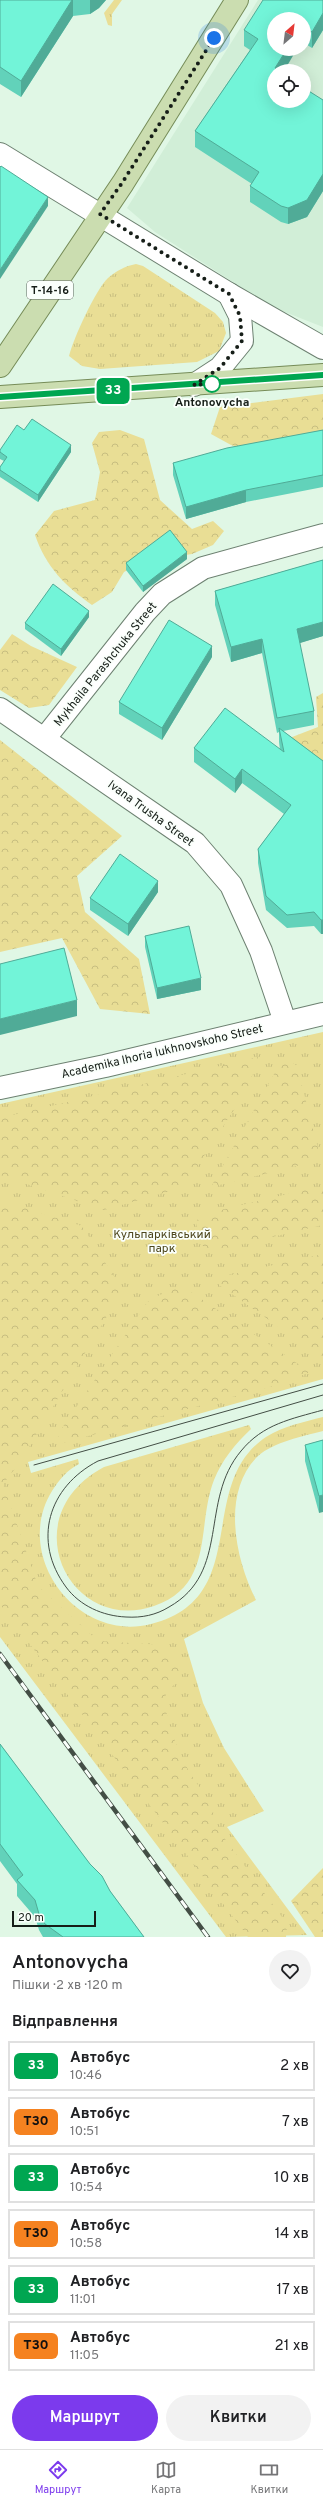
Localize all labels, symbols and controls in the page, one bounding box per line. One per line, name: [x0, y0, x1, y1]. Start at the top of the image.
north arrow: [267, 12, 311, 56]
map controls: [267, 12, 311, 108]
your location: [204, 28, 224, 48]
button: locate: [267, 64, 311, 108]
road number: Т-14-16: [27, 281, 73, 299]
marker: Antonovycha: [203, 375, 221, 393]
line badge: 33: [95, 378, 131, 404]
text: 33: [105, 382, 121, 399]
place label: Antonovycha: [175, 395, 249, 411]
street label: Mykhaila Parashchuka Street: [51, 599, 161, 730]
street label: Ivana Trusha Street: [104, 777, 197, 851]
street label: Academika Ihoria Iukhnovskoho Street: [60, 1021, 265, 1083]
park label: Кульпарківський парк: [113, 1227, 211, 1257]
scale bar: [12, 1909, 96, 1928]
text: 20 m: [18, 1911, 44, 1925]
button: heart: [269, 1950, 311, 1992]
text: Antonovycha: [12, 1951, 128, 1975]
text: Пішки · 2 хв · 120 m: [12, 1978, 122, 1994]
text: Відправлення: [12, 2013, 118, 2032]
text: Автобус: [70, 2049, 130, 2068]
text: 33: [28, 2057, 44, 2074]
text: 2 хв: [280, 2057, 309, 2076]
text: 10:46: [70, 2068, 102, 2084]
text: Автобус: [70, 2105, 130, 2124]
text: Т30: [23, 2113, 49, 2130]
text: 7 хв: [282, 2113, 309, 2132]
text: 10:51: [70, 2124, 99, 2140]
text: Автобус: [70, 2161, 130, 2180]
text: 33: [28, 2169, 44, 2186]
text: 10 хв: [274, 2169, 309, 2188]
text: 10:54: [70, 2180, 103, 2196]
text: Автобус: [70, 2217, 130, 2236]
text: Т30: [23, 2225, 49, 2242]
text: 14 хв: [275, 2225, 309, 2244]
text: 10:58: [70, 2236, 102, 2252]
text: Автобус: [70, 2273, 130, 2292]
text: 33: [28, 2281, 44, 2298]
text: 17 хв: [277, 2281, 309, 2300]
text: 11:01: [70, 2292, 96, 2308]
text: Автобус: [70, 2329, 130, 2348]
text: Т30: [23, 2337, 49, 2354]
text: 21 хв: [275, 2337, 309, 2356]
text: 11:05: [70, 2348, 99, 2364]
button: Маршрут: [12, 2395, 158, 2441]
button: Квитки: [166, 2395, 311, 2441]
tab: Маршрут: [35, 2459, 82, 2497]
tab: Карта: [151, 2459, 181, 2497]
tab: Квитки: [251, 2459, 288, 2497]

